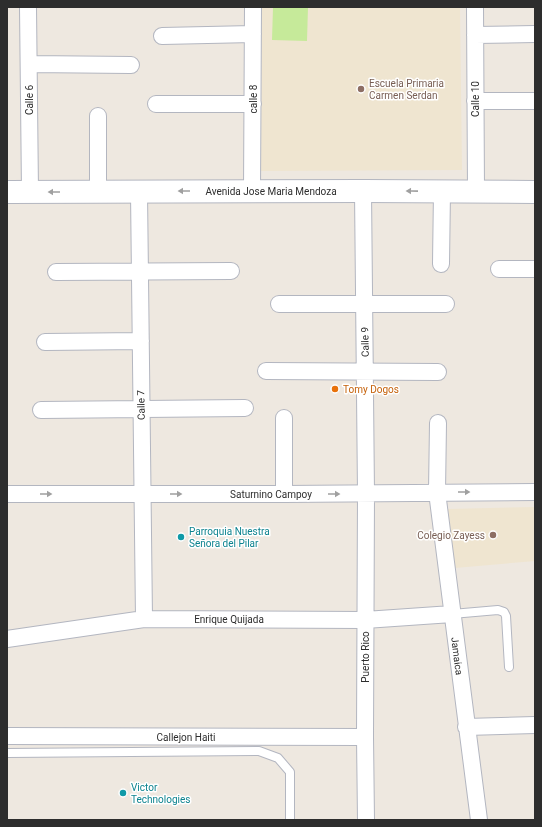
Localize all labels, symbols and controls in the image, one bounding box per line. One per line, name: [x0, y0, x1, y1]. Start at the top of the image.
place label: Escuela Primaria Carmen Serdan: [369, 78, 444, 101]
street label: Calle 10: [470, 81, 481, 117]
street label: calle 8: [248, 84, 259, 113]
marker: Escuela Primaria Carmen Serdan: [356, 84, 366, 94]
street label: Calle 6: [24, 85, 35, 115]
street label: Avenida Jose Maria Mendoza: [205, 186, 337, 197]
one-way arrow: [177, 188, 190, 194]
one-way arrow: [405, 188, 418, 194]
one-way arrow: [47, 189, 60, 195]
street label: Calle 9: [359, 327, 371, 357]
marker: Tomy Dogos: [330, 384, 340, 394]
place label: Tomy Dogos: [343, 384, 399, 395]
street label: Calle 7: [135, 389, 147, 420]
street label: Saturnino Campoy: [230, 489, 312, 500]
one-way arrow: [458, 489, 471, 495]
one-way arrow: [40, 491, 53, 497]
one-way arrow: [170, 491, 183, 497]
one-way arrow: [328, 491, 341, 497]
place label: Parroquia Nuestra Señora del Pilar: [189, 526, 270, 549]
place label: Colegio Zayess: [417, 530, 485, 541]
marker: Colegio Zayess: [488, 530, 498, 540]
marker: Parroquia Nuestra Señora del Pilar: [176, 532, 186, 542]
street label: Enrique Quijada: [194, 614, 264, 625]
street label: Puerto Rico: [360, 631, 371, 683]
street label: Jamaica: [449, 636, 465, 676]
street label: Callejon Haiti: [157, 732, 215, 743]
place label: Victor Technologies: [131, 782, 190, 805]
marker: Victor Technologies: [118, 788, 128, 798]

